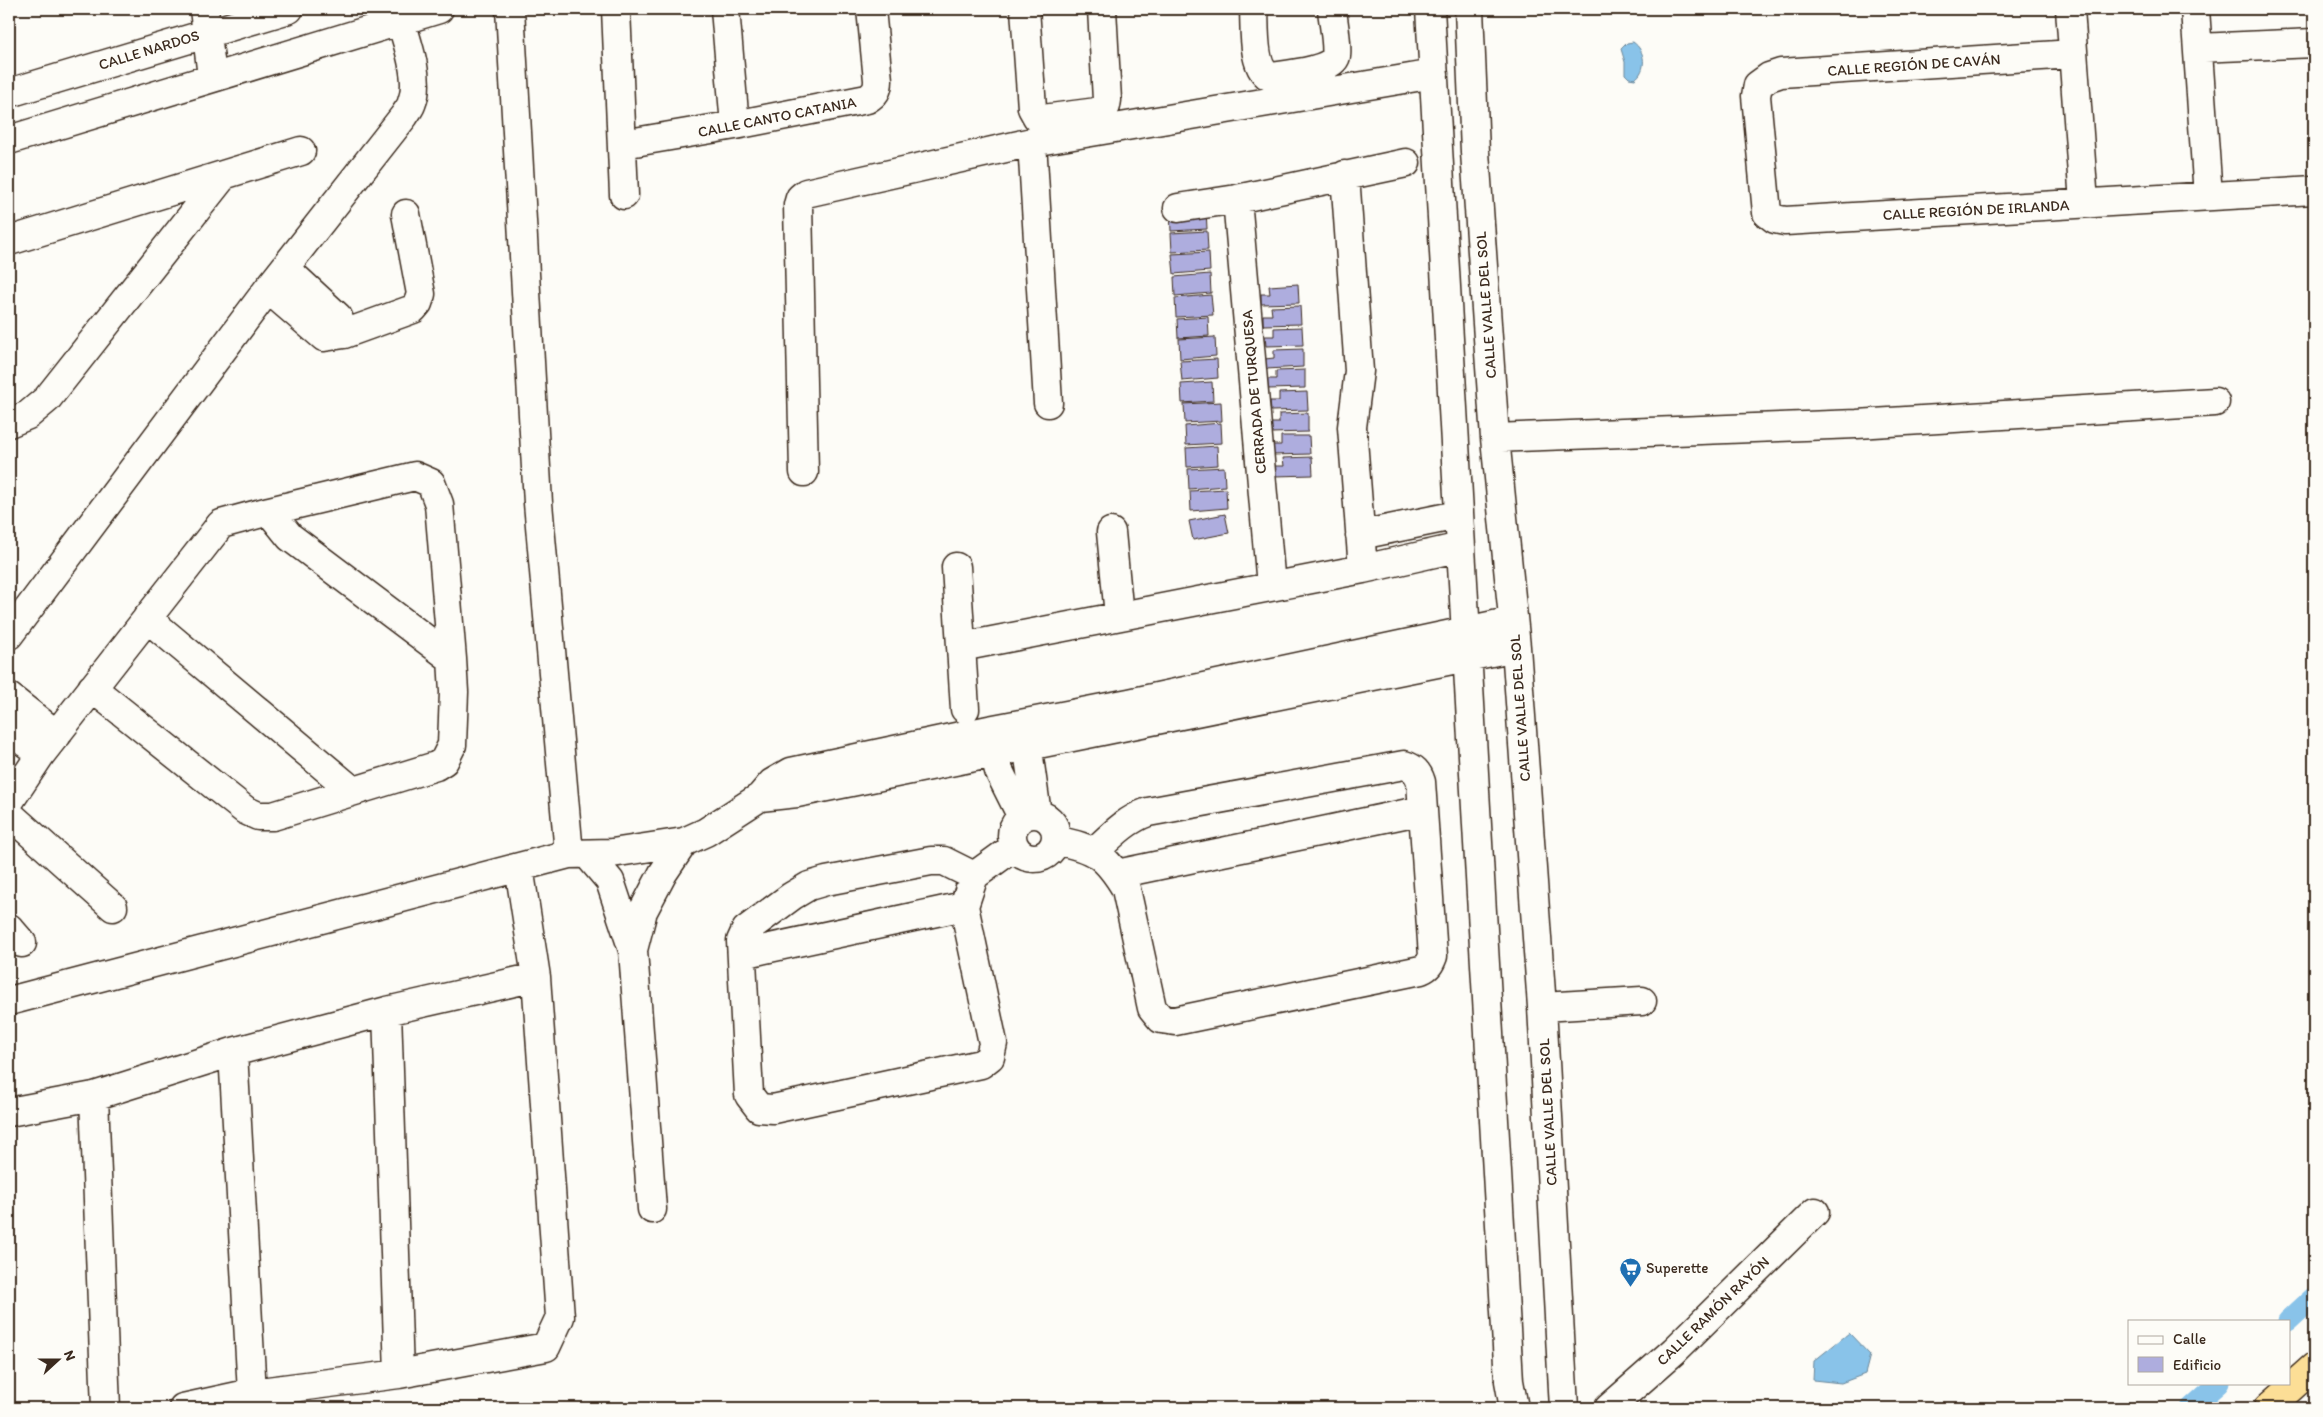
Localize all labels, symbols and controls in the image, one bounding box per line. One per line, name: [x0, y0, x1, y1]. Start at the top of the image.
street label: CALLE NARDOS: [96, 26, 202, 74]
street label: CALLE REGIÓN DE CAVÁN: [1827, 50, 2001, 80]
street label: CALLE CANTO CATANIA: [696, 93, 858, 141]
street label: CALLE REGIÓN DE IRLANDA: [1882, 196, 2070, 224]
street label: CALLE VALLE DEL SOL: [1472, 230, 1500, 379]
street label: CERRADA DE TURQUESA: [1238, 309, 1270, 475]
street label: CALLE VALLE DEL SOL: [1506, 633, 1534, 782]
street label: CALLE VALLE DEL SOL: [1535, 1037, 1561, 1186]
street label: CALLE RAMÓN RAYÓN: [1653, 1253, 1773, 1369]
supermarket icon: Superette: [1618, 1256, 1642, 1287]
place label: Superette: [1646, 1259, 1709, 1277]
legend: [2128, 1320, 2290, 1384]
text: Calle: [2173, 1330, 2206, 1348]
north arrow: [32, 1334, 82, 1384]
text: N: [60, 1348, 79, 1363]
text: Edificio: [2173, 1356, 2221, 1374]

